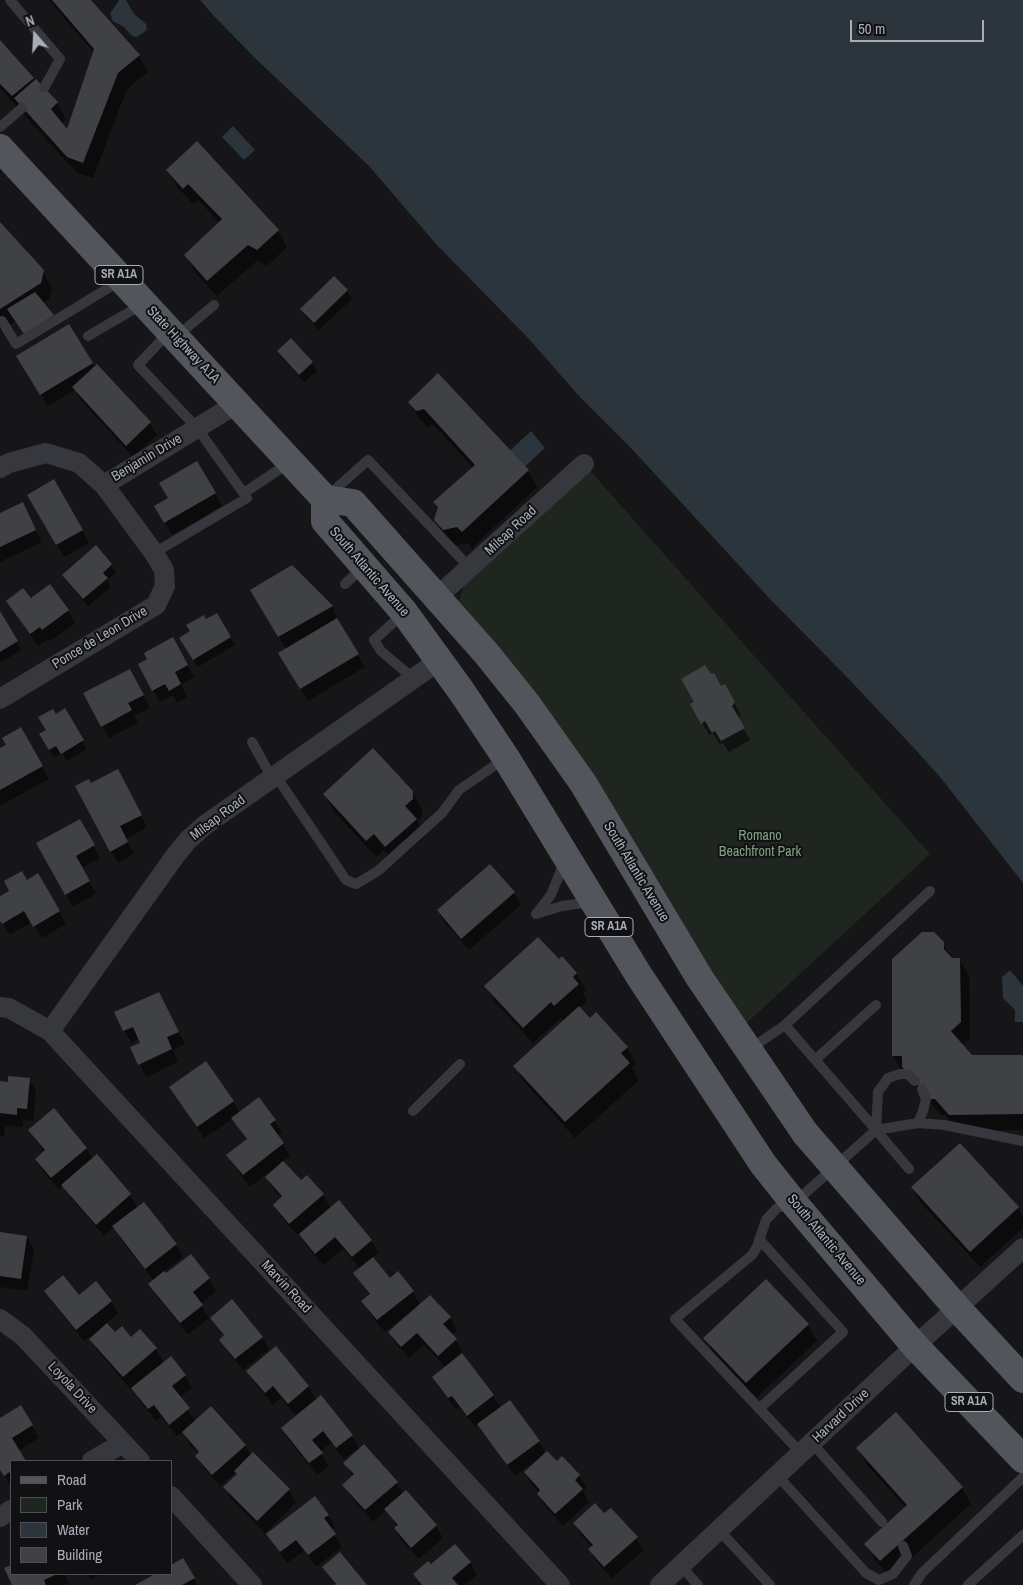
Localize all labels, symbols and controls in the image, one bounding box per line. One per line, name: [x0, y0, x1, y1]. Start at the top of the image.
north arrow: [10, 10, 60, 60]
scale bar: [853, 10, 987, 42]
text: N: [23, 11, 37, 31]
text: 50 m: [858, 18, 885, 39]
road number: SR A1A: [95, 266, 143, 284]
street label: State Highway A1A: [143, 303, 223, 387]
street label: Benjamin Drive: [109, 430, 185, 486]
street label: Milsap Road: [482, 503, 540, 559]
street label: South Atlantic Avenue: [325, 524, 413, 620]
street label: Ponce de Leon Drive: [49, 603, 151, 673]
street label: Milsap Road: [187, 792, 249, 844]
street label: South Atlantic Avenue: [600, 819, 672, 925]
park label: Romano Beachfront Park: [719, 828, 801, 860]
road number: SR A1A: [585, 918, 633, 936]
street label: South Atlantic Avenue: [783, 1191, 869, 1289]
street label: Marvin Road: [257, 1257, 315, 1317]
street label: Loyola Drive: [44, 1359, 100, 1417]
street label: Harvard Drive: [809, 1385, 873, 1447]
road number: SR A1A: [945, 1392, 993, 1411]
legend: [10, 1460, 172, 1575]
text: Road: [57, 1469, 86, 1490]
text: Park: [57, 1494, 82, 1515]
text: Water: [57, 1519, 89, 1540]
text: Building: [57, 1544, 102, 1565]

